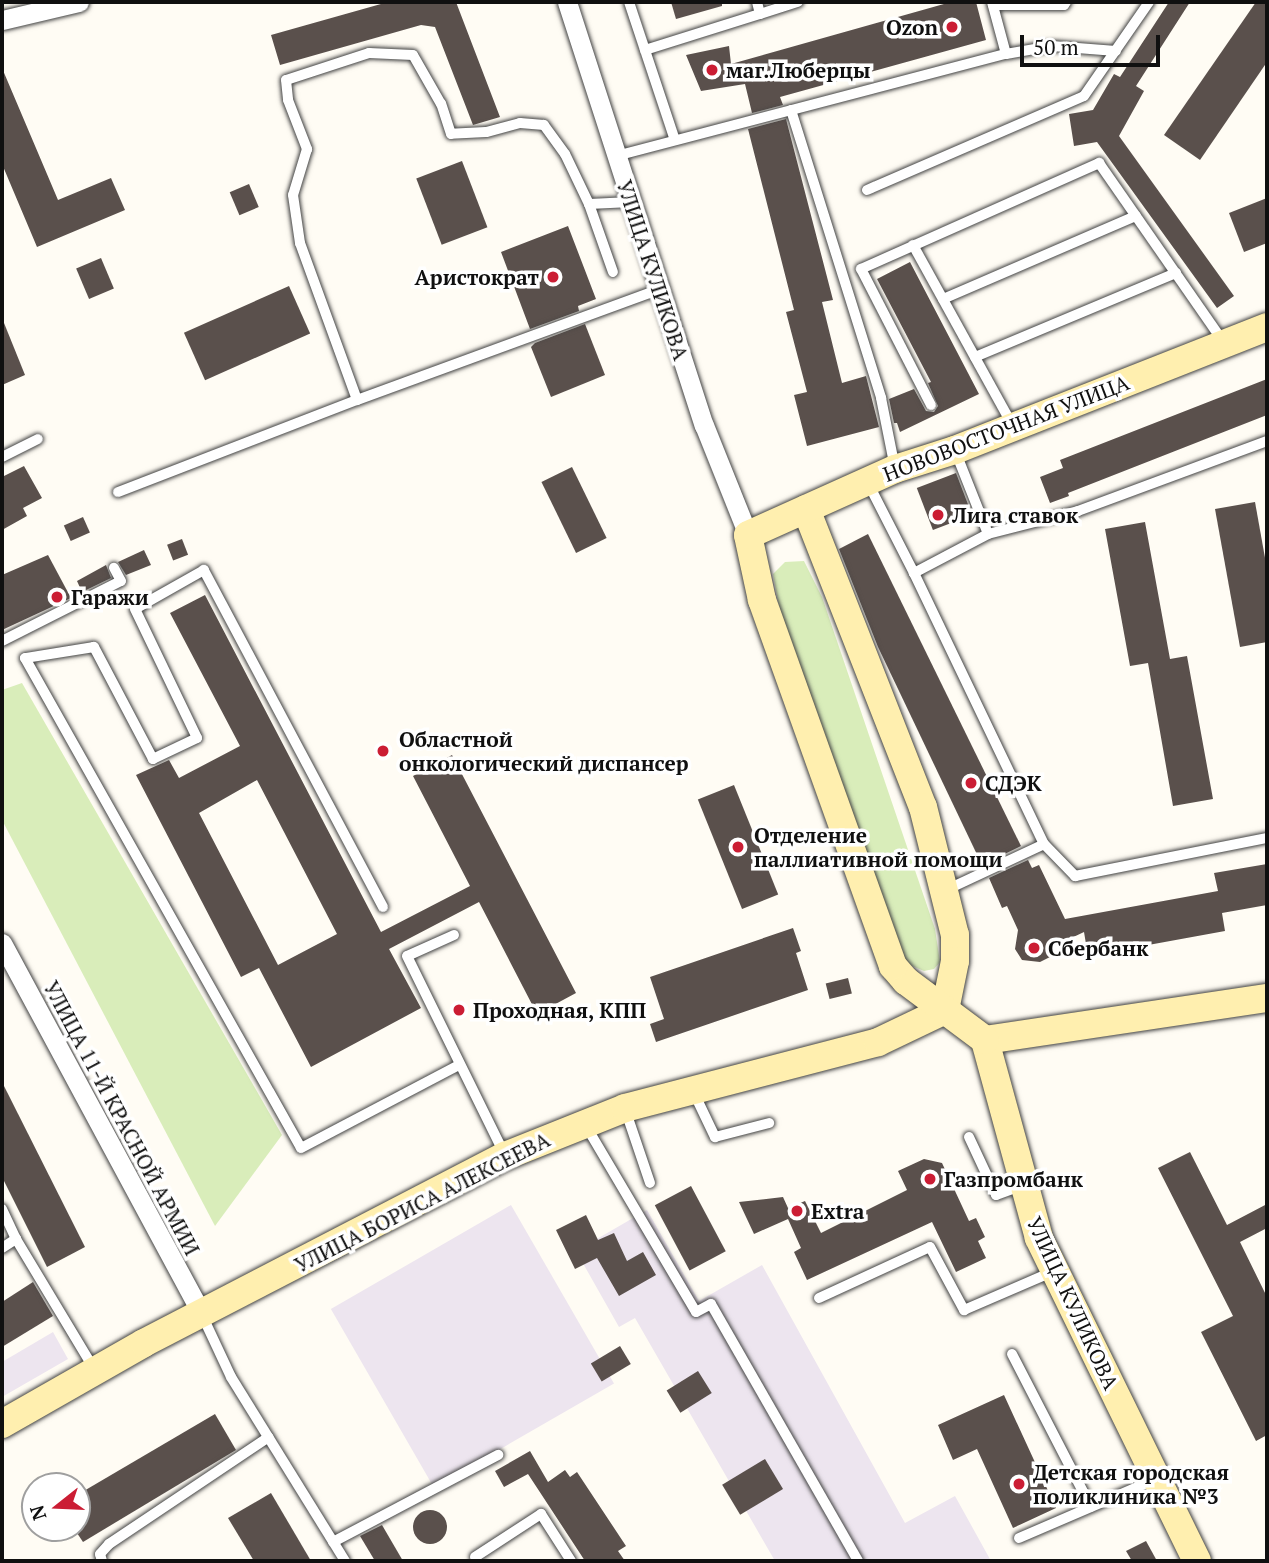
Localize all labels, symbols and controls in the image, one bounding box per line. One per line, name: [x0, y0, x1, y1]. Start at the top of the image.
place label: Ozon: [886, 14, 938, 40]
marker: Ozon: [944, 19, 960, 35]
scale bar: [1024, 21, 1164, 65]
text: 50 m: [1033, 33, 1079, 61]
place label: маг.Люберцы: [726, 57, 871, 83]
marker: маг.Люберцы: [704, 62, 720, 78]
street label: УЛИЦА КУЛИКОВА: [612, 177, 694, 363]
place label: Аристократ: [415, 264, 539, 290]
marker: Аристократ: [545, 269, 561, 285]
street label: НОВОВОСТОЧНАЯ УЛИЦА: [879, 369, 1133, 487]
place label: Лига ставок: [952, 502, 1078, 528]
marker: Лига ставок: [930, 507, 946, 523]
place label: Гаражи: [71, 584, 149, 610]
marker: Гаражи: [49, 589, 65, 605]
place label: Областной онкологический диспансер: [399, 726, 689, 776]
marker: Областной онкологический диспансер: [373, 741, 393, 761]
place label: СДЭК: [985, 770, 1042, 796]
marker: СДЭК: [963, 775, 979, 791]
place label: Отделение паллиативной помощи: [754, 822, 1003, 872]
marker: Отделение паллиативной помощи: [728, 837, 748, 857]
place label: Сбербанк: [1048, 935, 1148, 961]
marker: Сбербанк: [1026, 940, 1042, 956]
street label: УЛИЦА 11-Й КРАСНОЙ АРМИИ: [39, 976, 205, 1260]
place label: Проходная, КПП: [473, 997, 647, 1023]
marker: Проходная, КПП: [451, 1002, 467, 1018]
street label: УЛИЦА БОРИСА АЛЕКСЕЕВА: [290, 1126, 554, 1278]
place label: Газпромбанк: [944, 1166, 1083, 1192]
marker: Газпромбанк: [922, 1171, 938, 1187]
place label: Extra: [811, 1198, 865, 1224]
marker: Extra: [789, 1203, 805, 1219]
street label: УЛИЦА КУЛИКОВА: [1022, 1212, 1124, 1394]
place label: Детская городская поликлиника №3: [1033, 1459, 1229, 1509]
north arrow: [21, 1472, 91, 1542]
marker: Детская городская поликлиника №3: [1011, 1476, 1027, 1492]
text: N: [23, 1502, 52, 1524]

